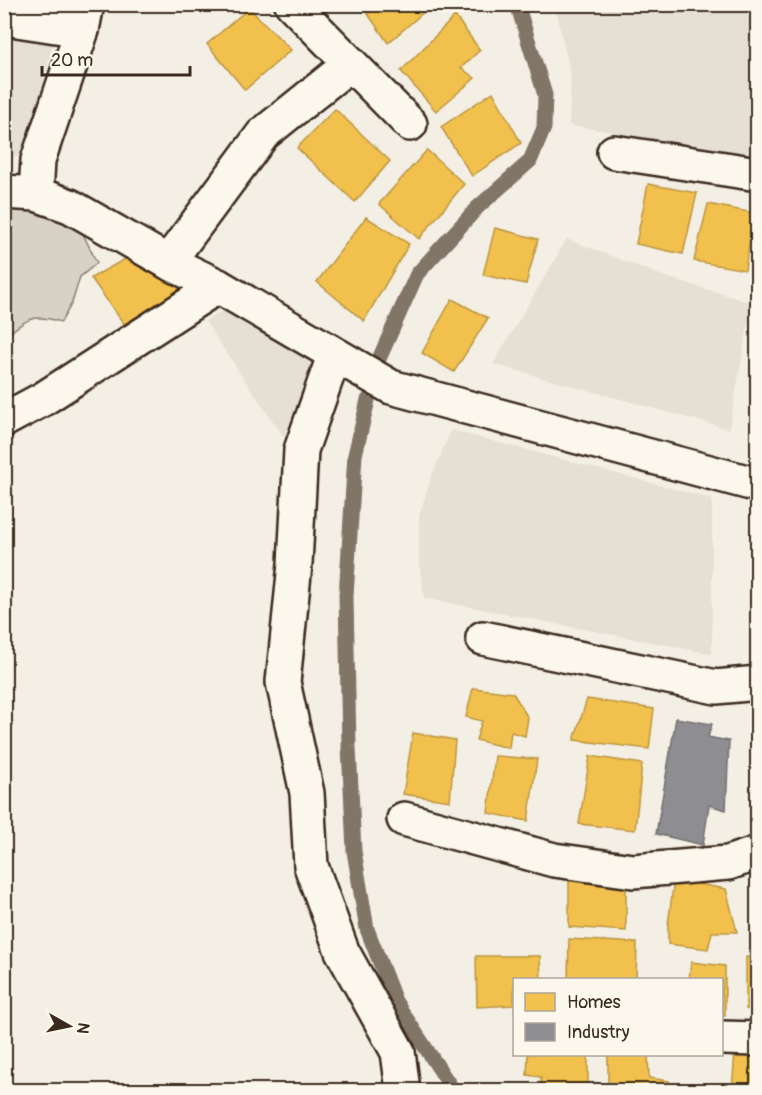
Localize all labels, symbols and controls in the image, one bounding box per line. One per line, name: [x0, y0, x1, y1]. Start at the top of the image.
scale bar: [42, 39, 190, 77]
text: 20 m: [51, 49, 93, 72]
legend: [513, 978, 723, 1056]
text: Homes: [567, 991, 620, 1014]
north arrow: [39, 996, 99, 1056]
text: N: [72, 1021, 94, 1035]
text: Industry: [567, 1021, 630, 1044]

